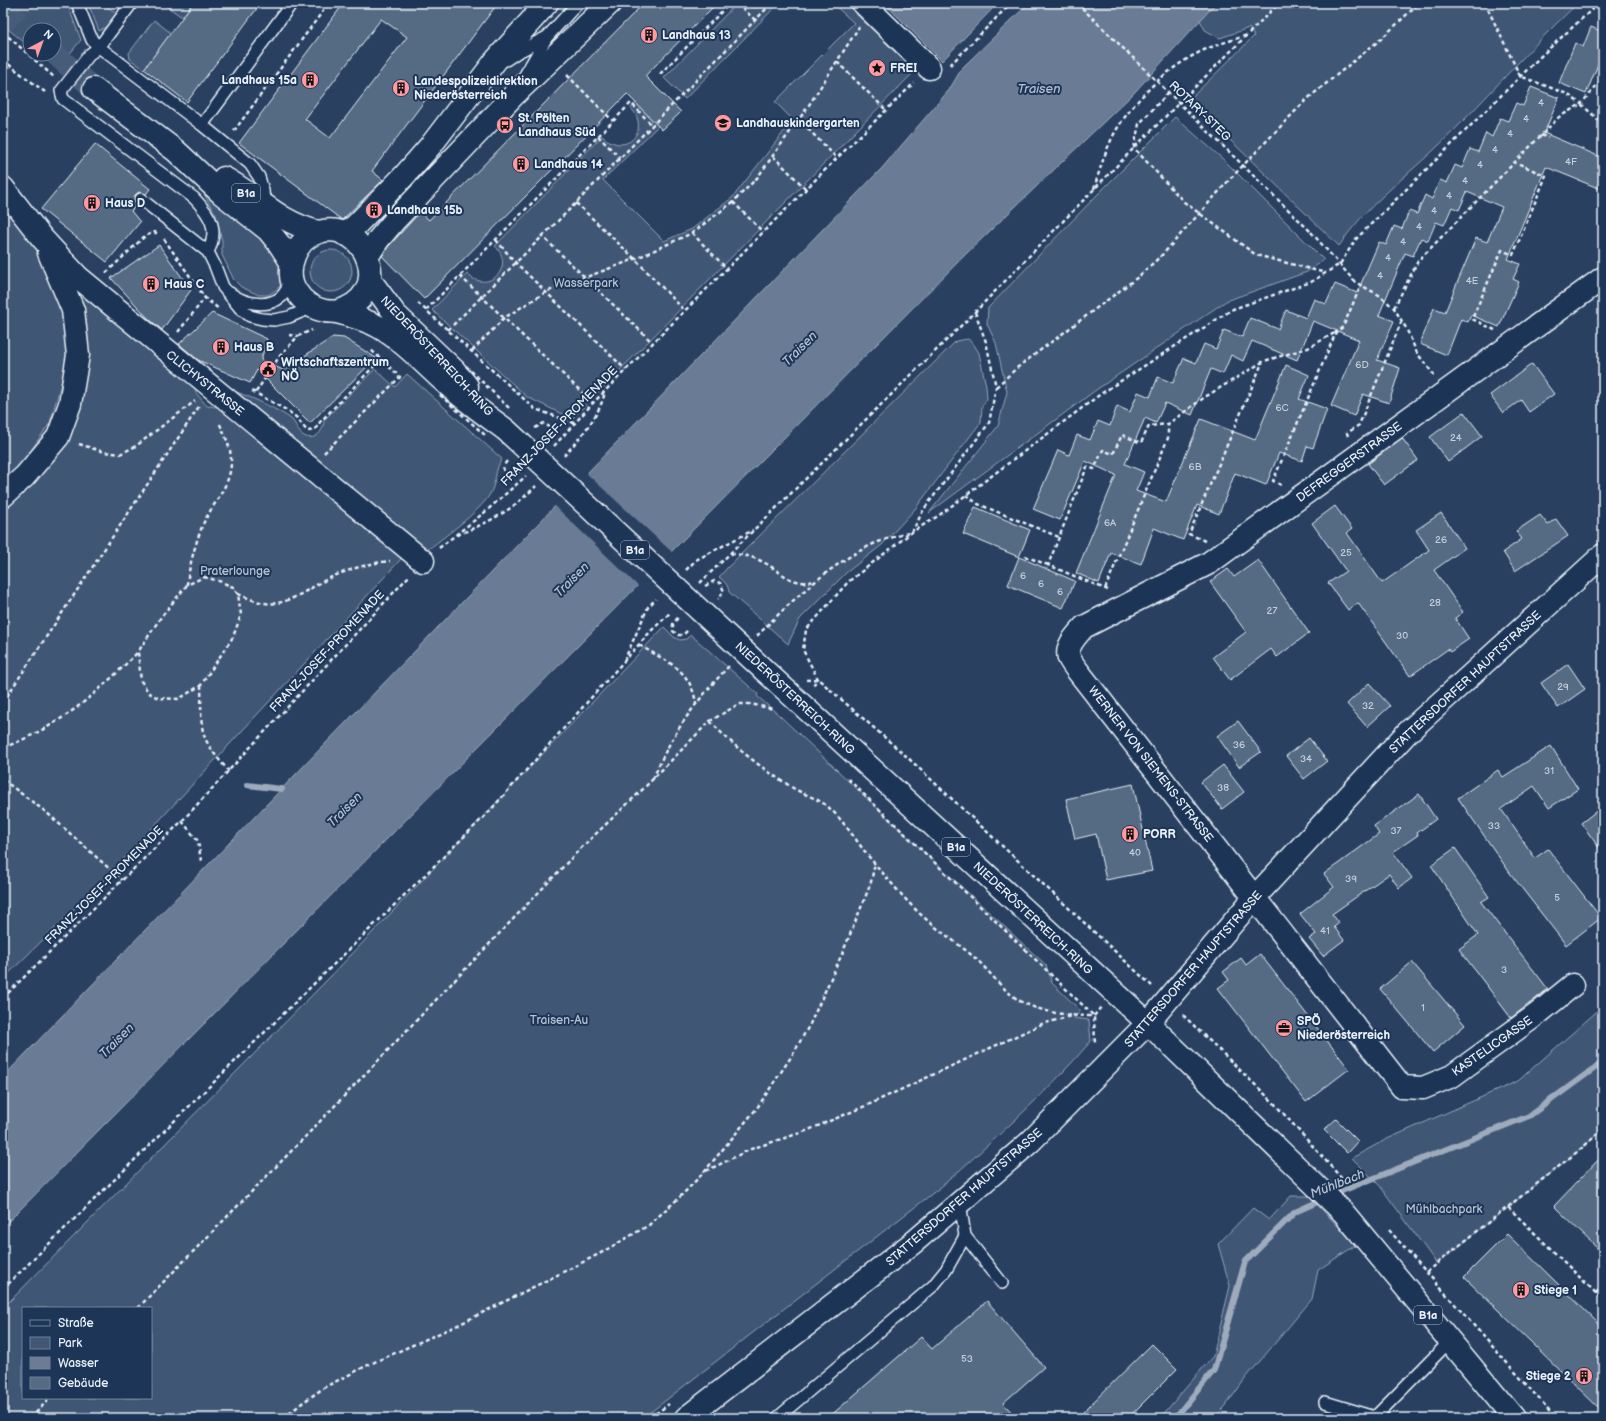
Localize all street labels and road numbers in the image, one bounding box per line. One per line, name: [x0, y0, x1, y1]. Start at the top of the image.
street label: ROTARY-STEG: [1166, 78, 1234, 145]
road number: B1a: [232, 184, 260, 202]
street label: NIEDERÖSTERREICH-RING: [377, 293, 497, 419]
street label: CLICHYSTRASSE: [163, 347, 247, 419]
street label: FRANZ-JOSEF-PROMENADE: [498, 363, 621, 490]
street label: DEFREGGERSTRASSE: [1293, 419, 1405, 506]
road number: B1a: [621, 541, 649, 559]
street label: FRANZ-JOSEF-PROMENADE: [267, 587, 388, 716]
street label: STATTERSDORFER HAUPTSTRASSE: [1386, 608, 1544, 757]
street label: NIEDERÖSTERREICH-RING: [732, 638, 858, 758]
street label: WERNER VON SIEMENS-STRASSE: [1085, 683, 1216, 846]
street label: FRANZ-JOSEF-PROMENADE: [42, 823, 167, 948]
road number: B1a: [942, 838, 970, 856]
street label: NIEDERÖSTERREICH-RING: [970, 858, 1096, 978]
street label: STATTERSDORFER HAUPTSTRASSE: [1121, 888, 1265, 1051]
street label: KASTELICGASSE: [1449, 1013, 1536, 1080]
street label: STATTERSDORFER HAUPTSTRASSE: [883, 1125, 1046, 1269]
road number: B1a: [1414, 1306, 1442, 1324]

